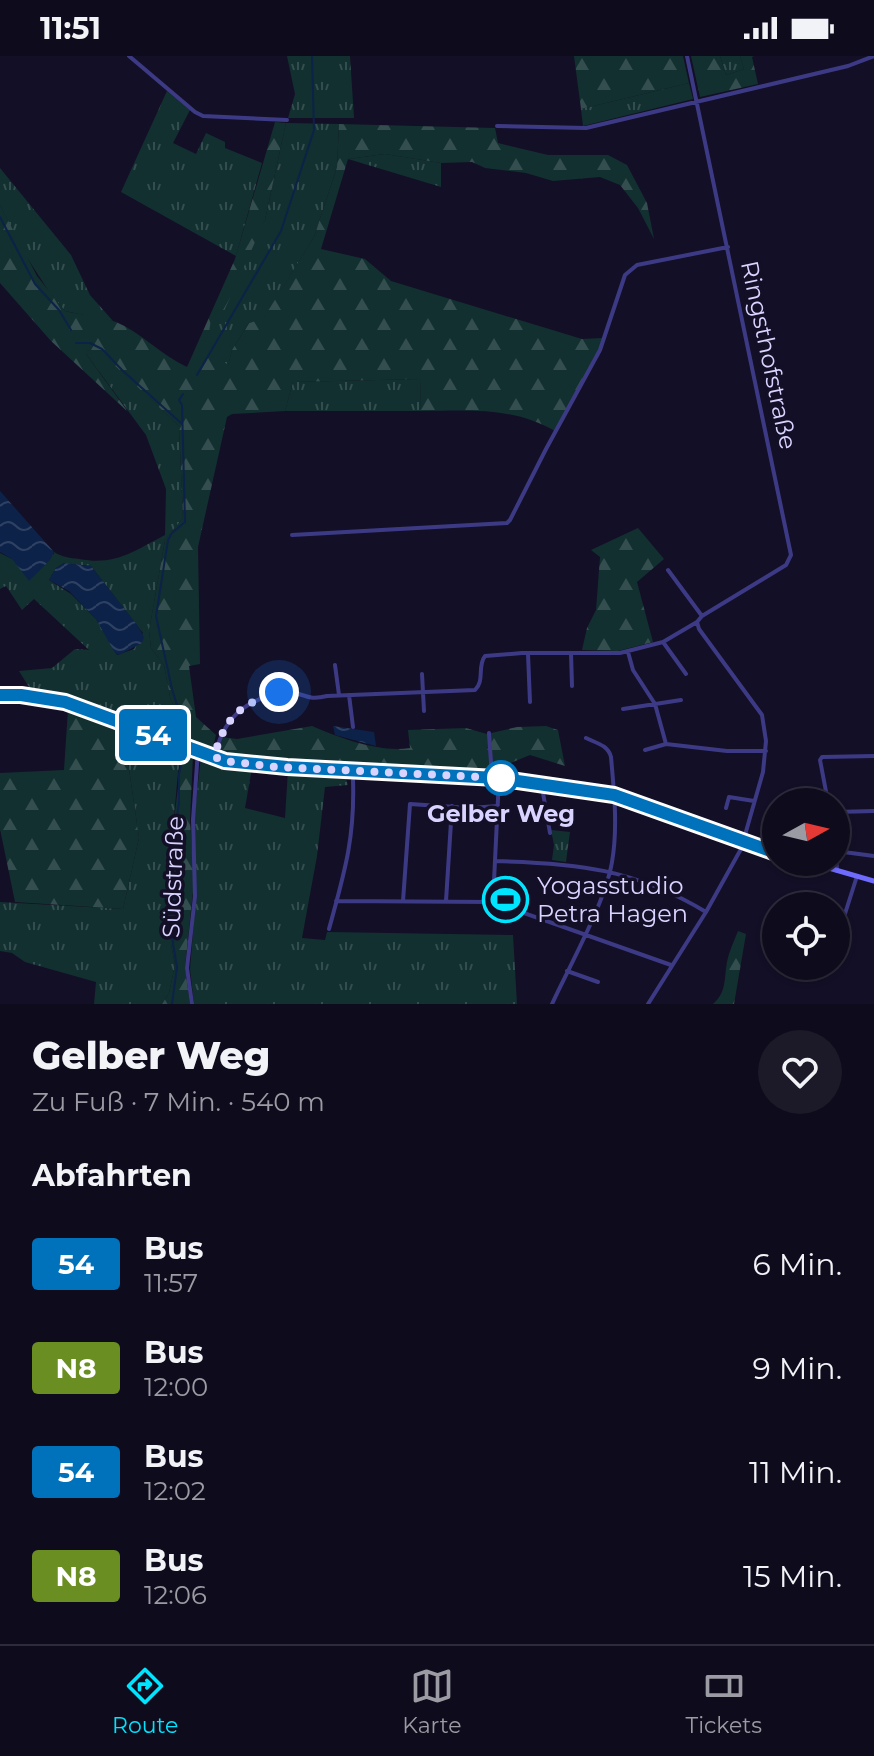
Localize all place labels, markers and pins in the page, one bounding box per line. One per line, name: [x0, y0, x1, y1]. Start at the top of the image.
marker: Gelber Weg: [484, 761, 518, 795]
place label: Gelber Weg: [427, 799, 575, 828]
place label: Yogasstudio Petra Hagen: [537, 871, 688, 928]
sports icon: Yogasstudio Petra Hagen: [482, 875, 530, 923]

